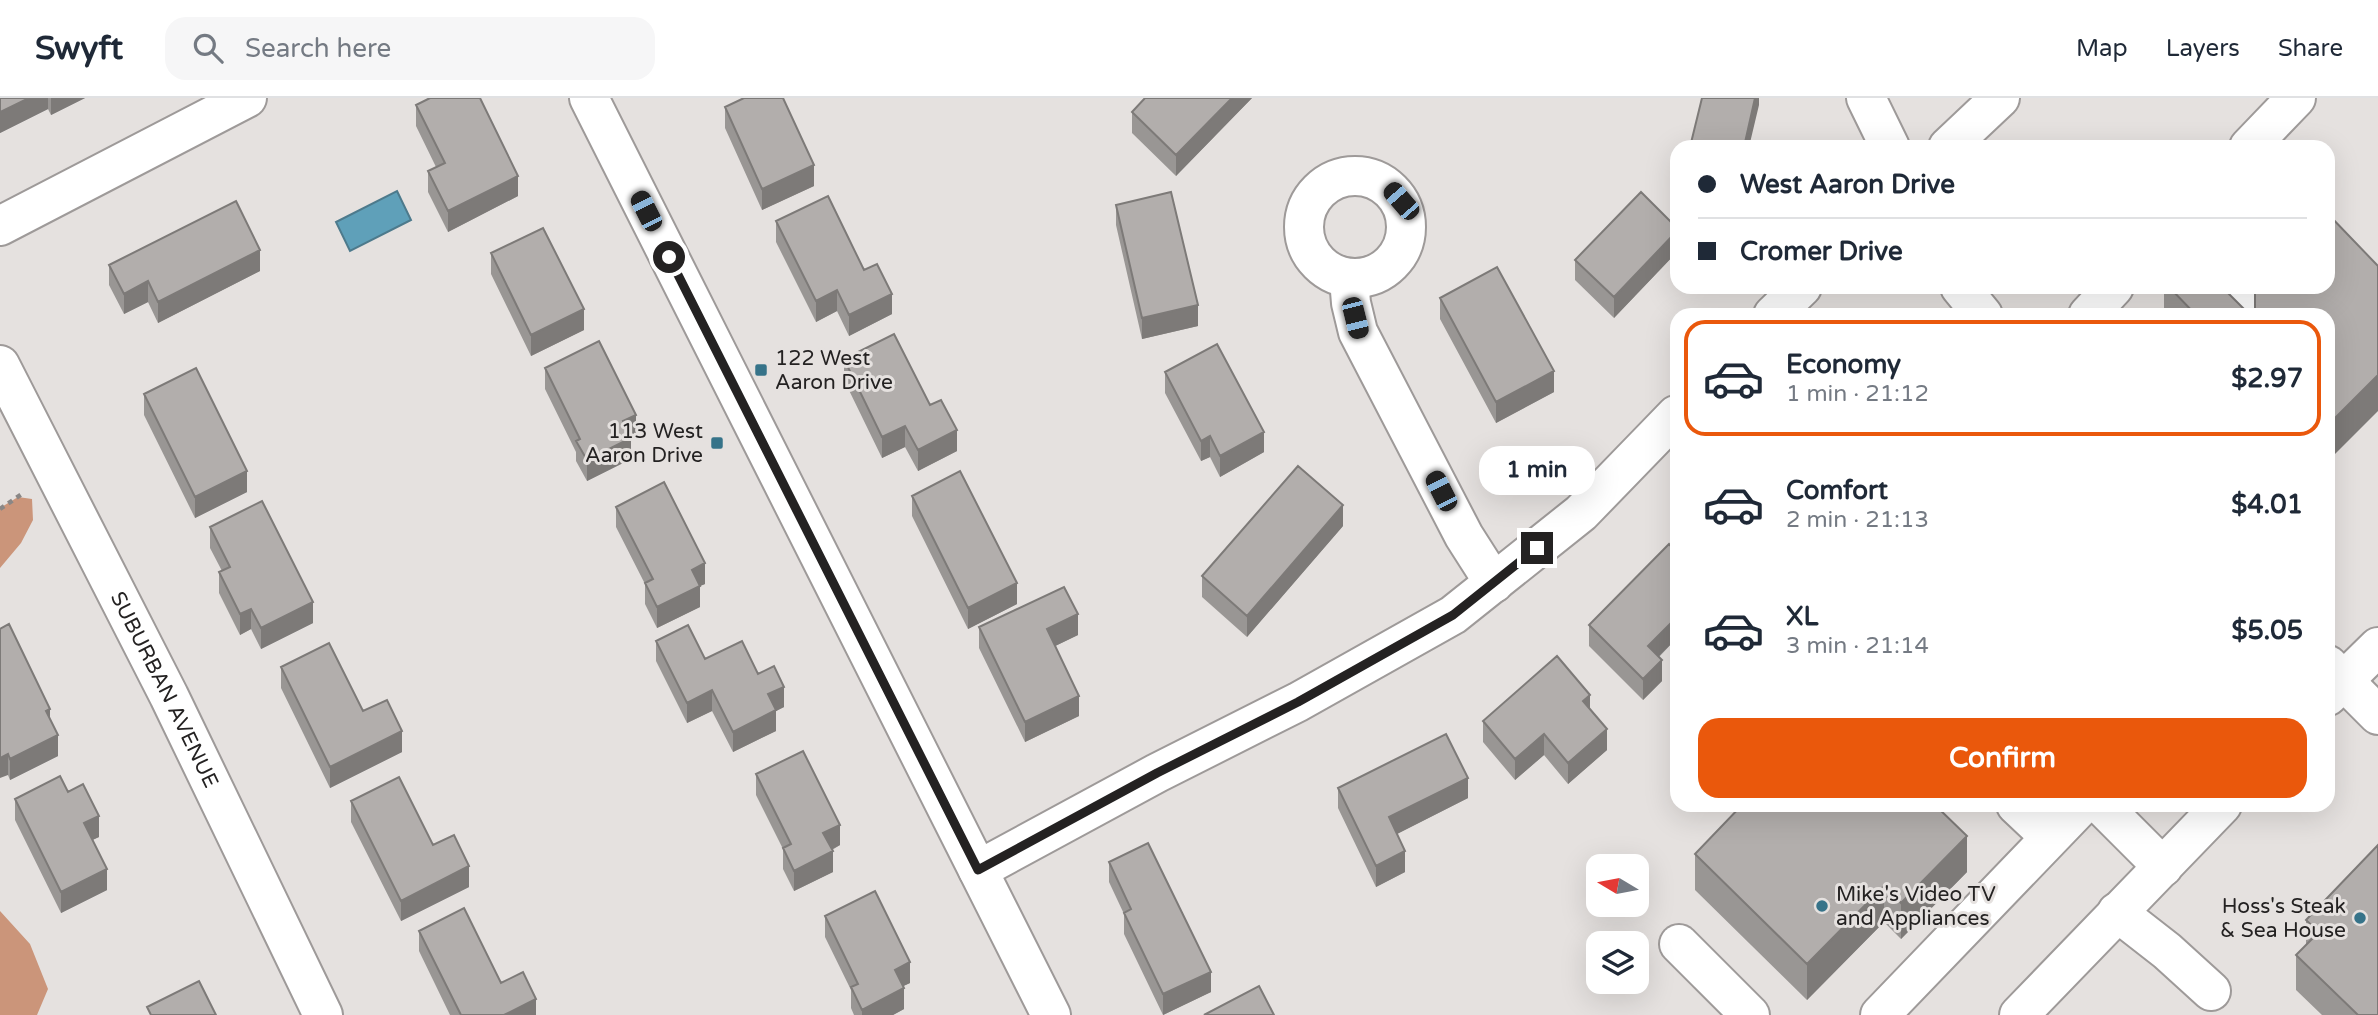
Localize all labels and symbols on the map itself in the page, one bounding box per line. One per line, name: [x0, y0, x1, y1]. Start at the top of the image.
car: [1380, 178, 1423, 224]
car: [628, 188, 665, 234]
route start: [653, 241, 685, 273]
car: [1340, 295, 1371, 341]
place label: 122 West Aaron Drive: [775, 346, 893, 395]
marker: 122 West Aaron Drive: [753, 362, 769, 378]
place label: 113 West Aaron Drive: [585, 419, 703, 468]
marker: 113 West Aaron Drive: [709, 435, 725, 451]
callout: 1 min: [1479, 447, 1595, 496]
car: [1423, 468, 1460, 514]
route end: [1521, 532, 1553, 564]
street label: SUBURBAN AVENUE: [105, 587, 224, 792]
north arrow: [1586, 854, 1648, 917]
place label: Mike's Video TV and Appliances: [1836, 882, 1996, 931]
place label: Hoss's Steak & Sea House: [2220, 894, 2346, 943]
marker: Mike's Video TV and Appliances: [1814, 898, 1830, 914]
marker: Hoss's Steak & Sea House: [2352, 910, 2368, 926]

